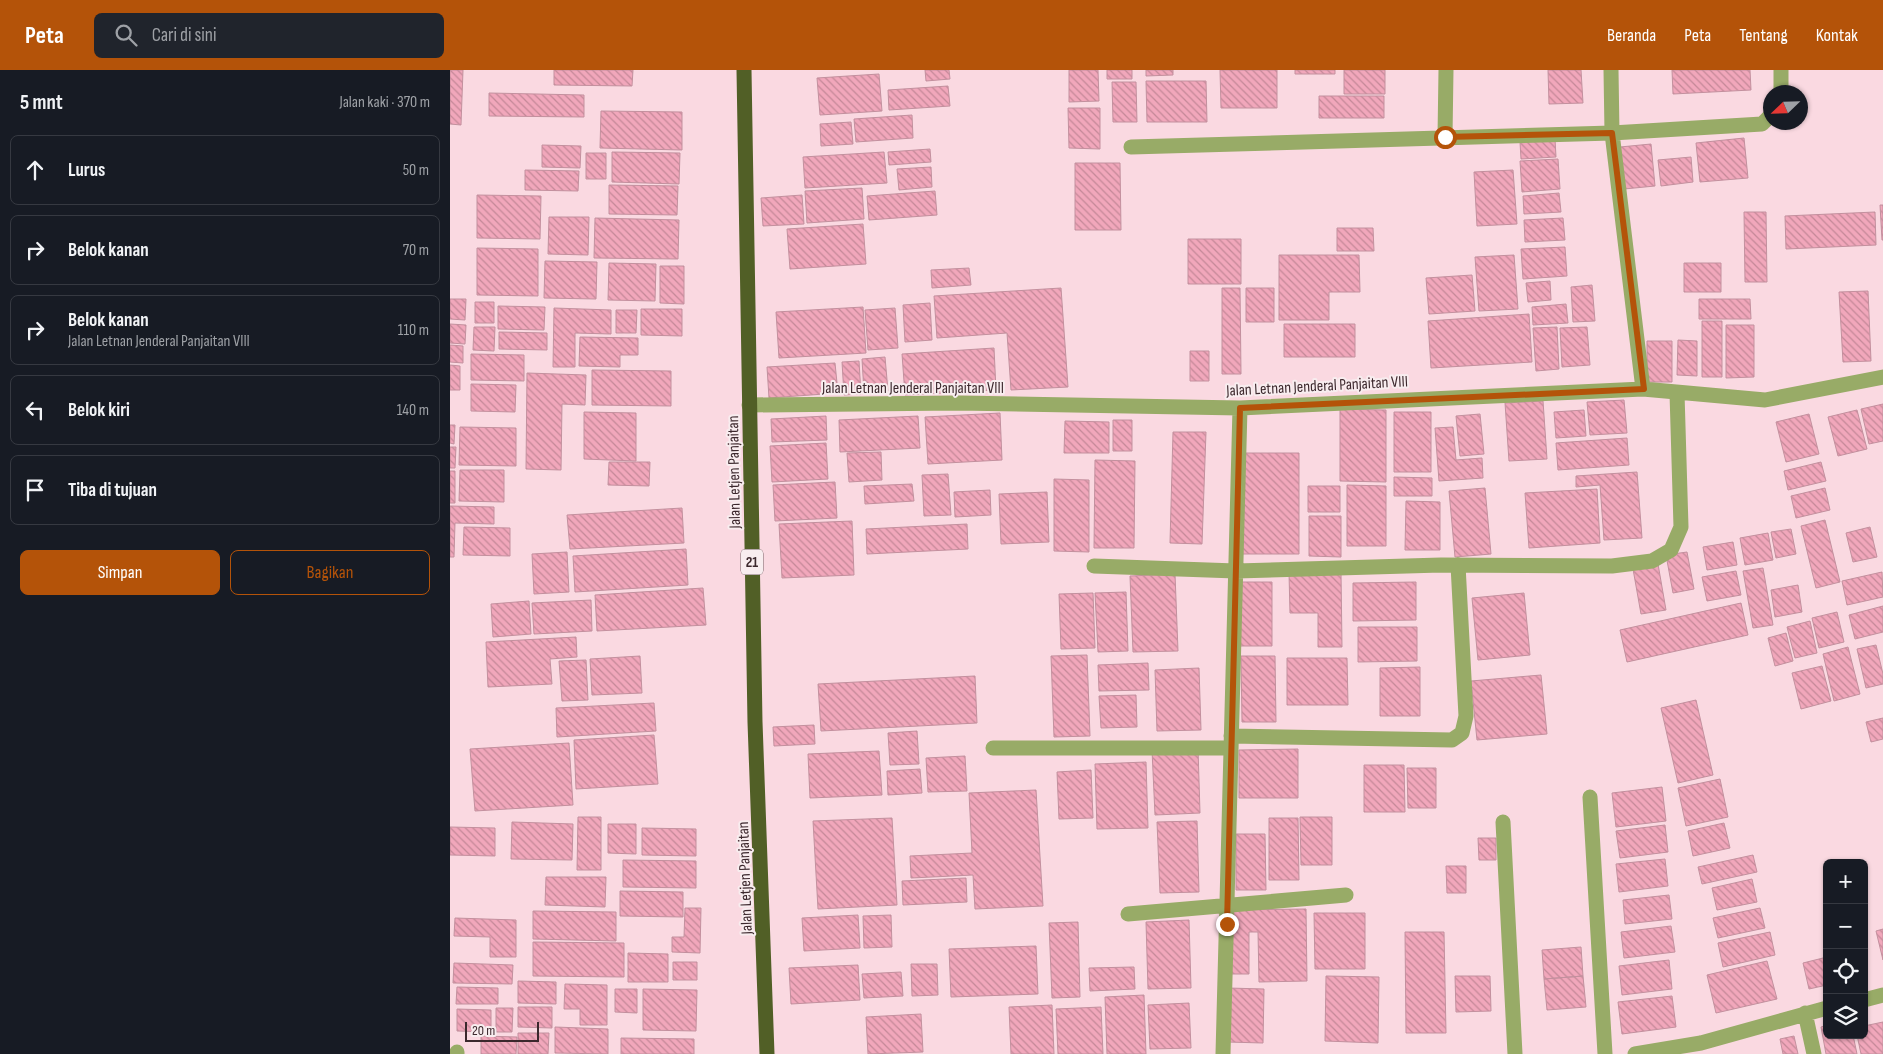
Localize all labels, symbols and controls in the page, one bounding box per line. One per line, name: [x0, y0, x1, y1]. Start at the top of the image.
search box: [94, 13, 444, 58]
text: Peta: [25, 21, 64, 50]
icon: search: [112, 21, 140, 49]
text: Cari di sini: [152, 24, 217, 47]
text: Beranda: [1607, 25, 1656, 46]
text: Peta: [1684, 25, 1711, 46]
text: Tentang: [1739, 25, 1788, 46]
text: Kontak: [1816, 25, 1858, 46]
north arrow: [1763, 85, 1808, 130]
text: 5 mnt: [20, 90, 63, 115]
text: Jalan kaki · 370 m: [339, 93, 430, 112]
route start: [1434, 126, 1457, 149]
icon: ahead: [21, 156, 49, 184]
text: Lurus: [68, 159, 105, 182]
text: 50 m: [403, 161, 429, 180]
icon: right: [21, 236, 49, 264]
text: Belok kanan: [68, 239, 149, 262]
text: 70 m: [403, 241, 429, 260]
text: Belok kanan: [68, 309, 149, 332]
icon: right: [21, 316, 49, 344]
text: 110 m: [398, 321, 429, 340]
text: Jalan Letnan Jenderal Panjaitan VIII: [68, 332, 250, 351]
street label: Jalan Letnan Jenderal Panjaitan VIII: [1225, 372, 1408, 401]
street label: Jalan Letnan Jenderal Panjaitan VIII: [821, 379, 1004, 398]
icon: left: [21, 396, 49, 424]
text: Belok kiri: [68, 399, 130, 422]
text: 140 m: [397, 401, 429, 420]
street label: Jalan Letjen Panjaitan: [724, 415, 745, 530]
icon: arrive: [21, 476, 49, 504]
text: Tiba di tujuan: [68, 479, 157, 502]
button: Simpan: [20, 550, 220, 595]
button: Bagikan: [230, 550, 430, 595]
road number: 21: [741, 550, 763, 574]
street label: Jalan Letjen Panjaitan: [734, 821, 757, 936]
map controls: [1823, 859, 1868, 1039]
button: +: [1823, 859, 1868, 904]
button: −: [1823, 904, 1868, 949]
route end: [1216, 913, 1239, 936]
button: locate: [1823, 949, 1868, 994]
button: layers: [1823, 994, 1868, 1039]
scale bar: [465, 1019, 539, 1042]
text: 20 m: [472, 1022, 495, 1039]

